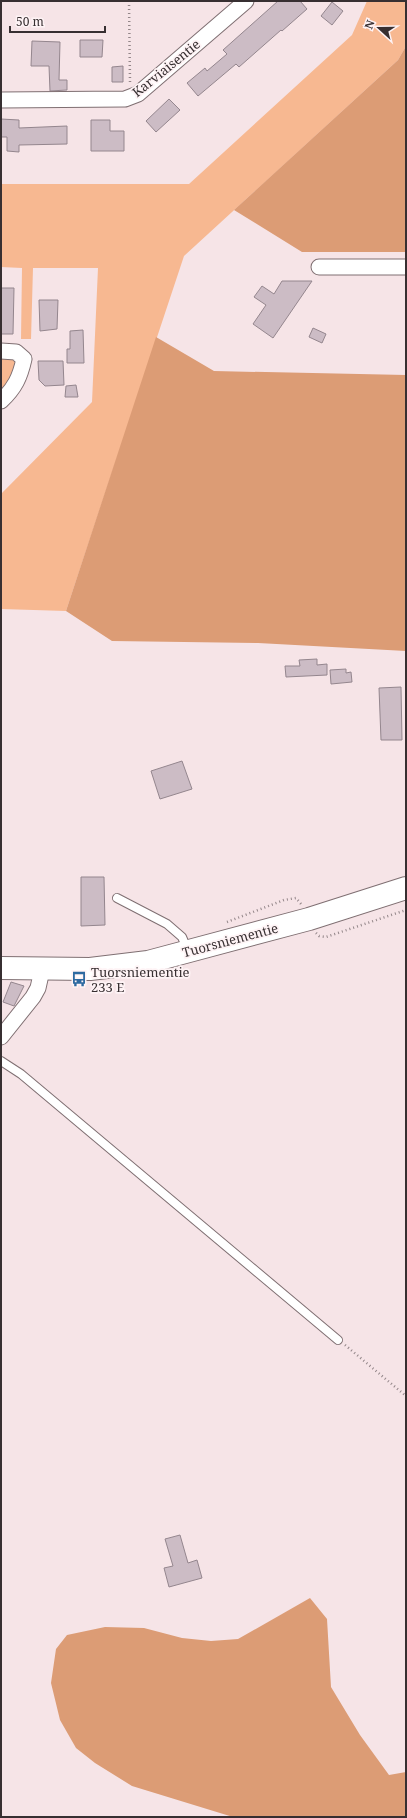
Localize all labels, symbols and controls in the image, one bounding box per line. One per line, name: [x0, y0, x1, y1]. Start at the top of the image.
scale bar: [10, 8, 105, 34]
north arrow: [359, 8, 399, 48]
text: 50 m: [16, 13, 44, 30]
text: N: [361, 17, 378, 31]
street label: Karviaisentie: [128, 35, 204, 101]
street label: Tuorsniementie: [180, 919, 280, 961]
place label: Tuorsniementie 233 E: [91, 963, 190, 996]
bus stop icon: Tuorsniementie 233 E: [70, 970, 88, 988]

